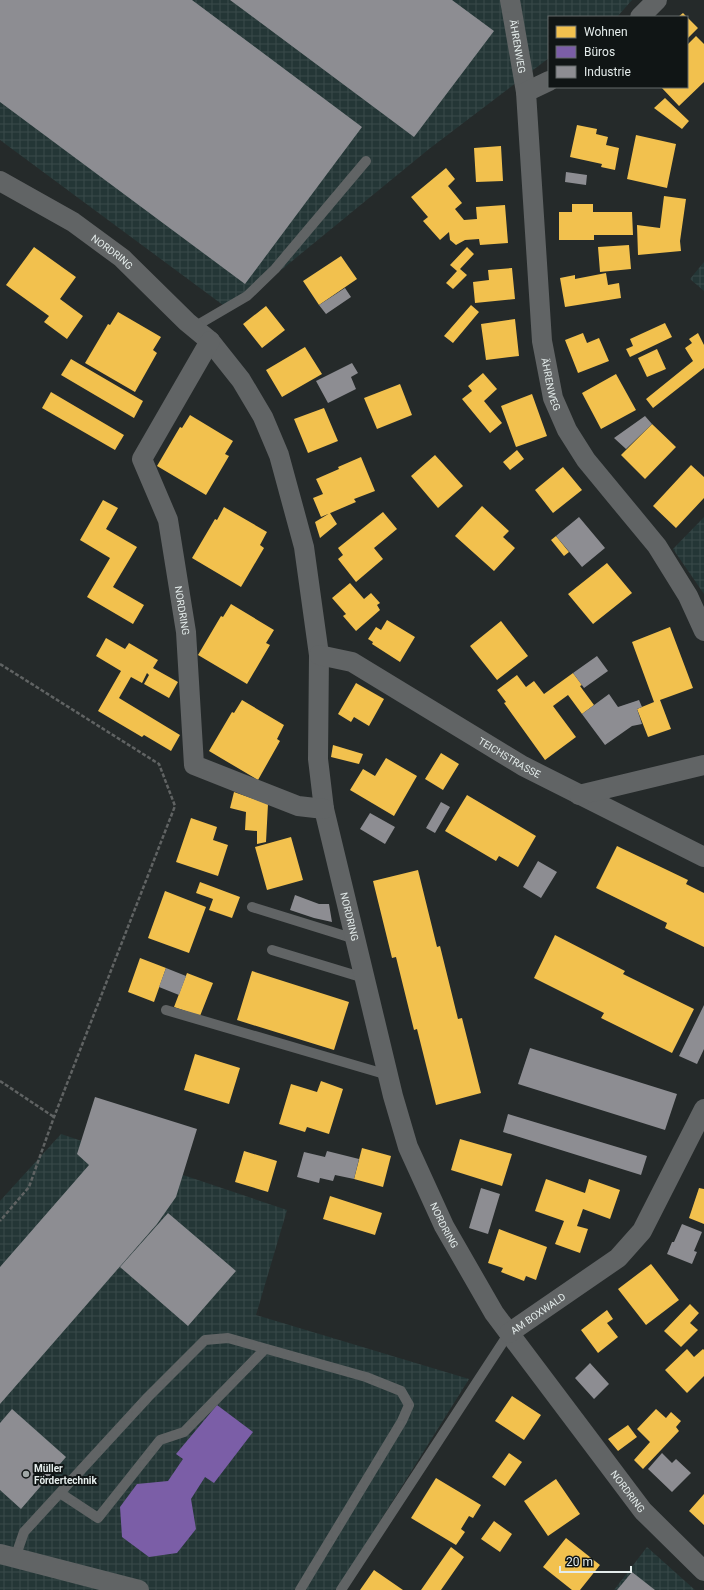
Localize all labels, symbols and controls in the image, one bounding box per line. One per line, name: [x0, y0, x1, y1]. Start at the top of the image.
legend: [548, 16, 688, 88]
street label: ÄHRENWEG: [508, 19, 528, 74]
text: Wohnen: [584, 25, 628, 39]
text: Büros: [584, 45, 615, 59]
text: Industrie: [584, 65, 631, 79]
street label: NORDRING: [89, 232, 135, 272]
street label: ÄHRENWEG: [539, 357, 563, 412]
street label: NORDRING: [173, 585, 191, 636]
street label: TEICHSTRASSE: [476, 735, 543, 780]
street label: NORDRING: [338, 891, 361, 942]
street label: NORDRING: [428, 1201, 461, 1250]
street label: AM BOXWALD: [509, 1291, 568, 1336]
place label: Müller Fördertechnik: [34, 1463, 97, 1486]
street label: NORDRING: [608, 1468, 647, 1515]
marker: Müller Fördertechnik: [21, 1469, 31, 1479]
scale bar: [560, 1548, 631, 1574]
text: 20 m: [566, 1555, 593, 1569]

